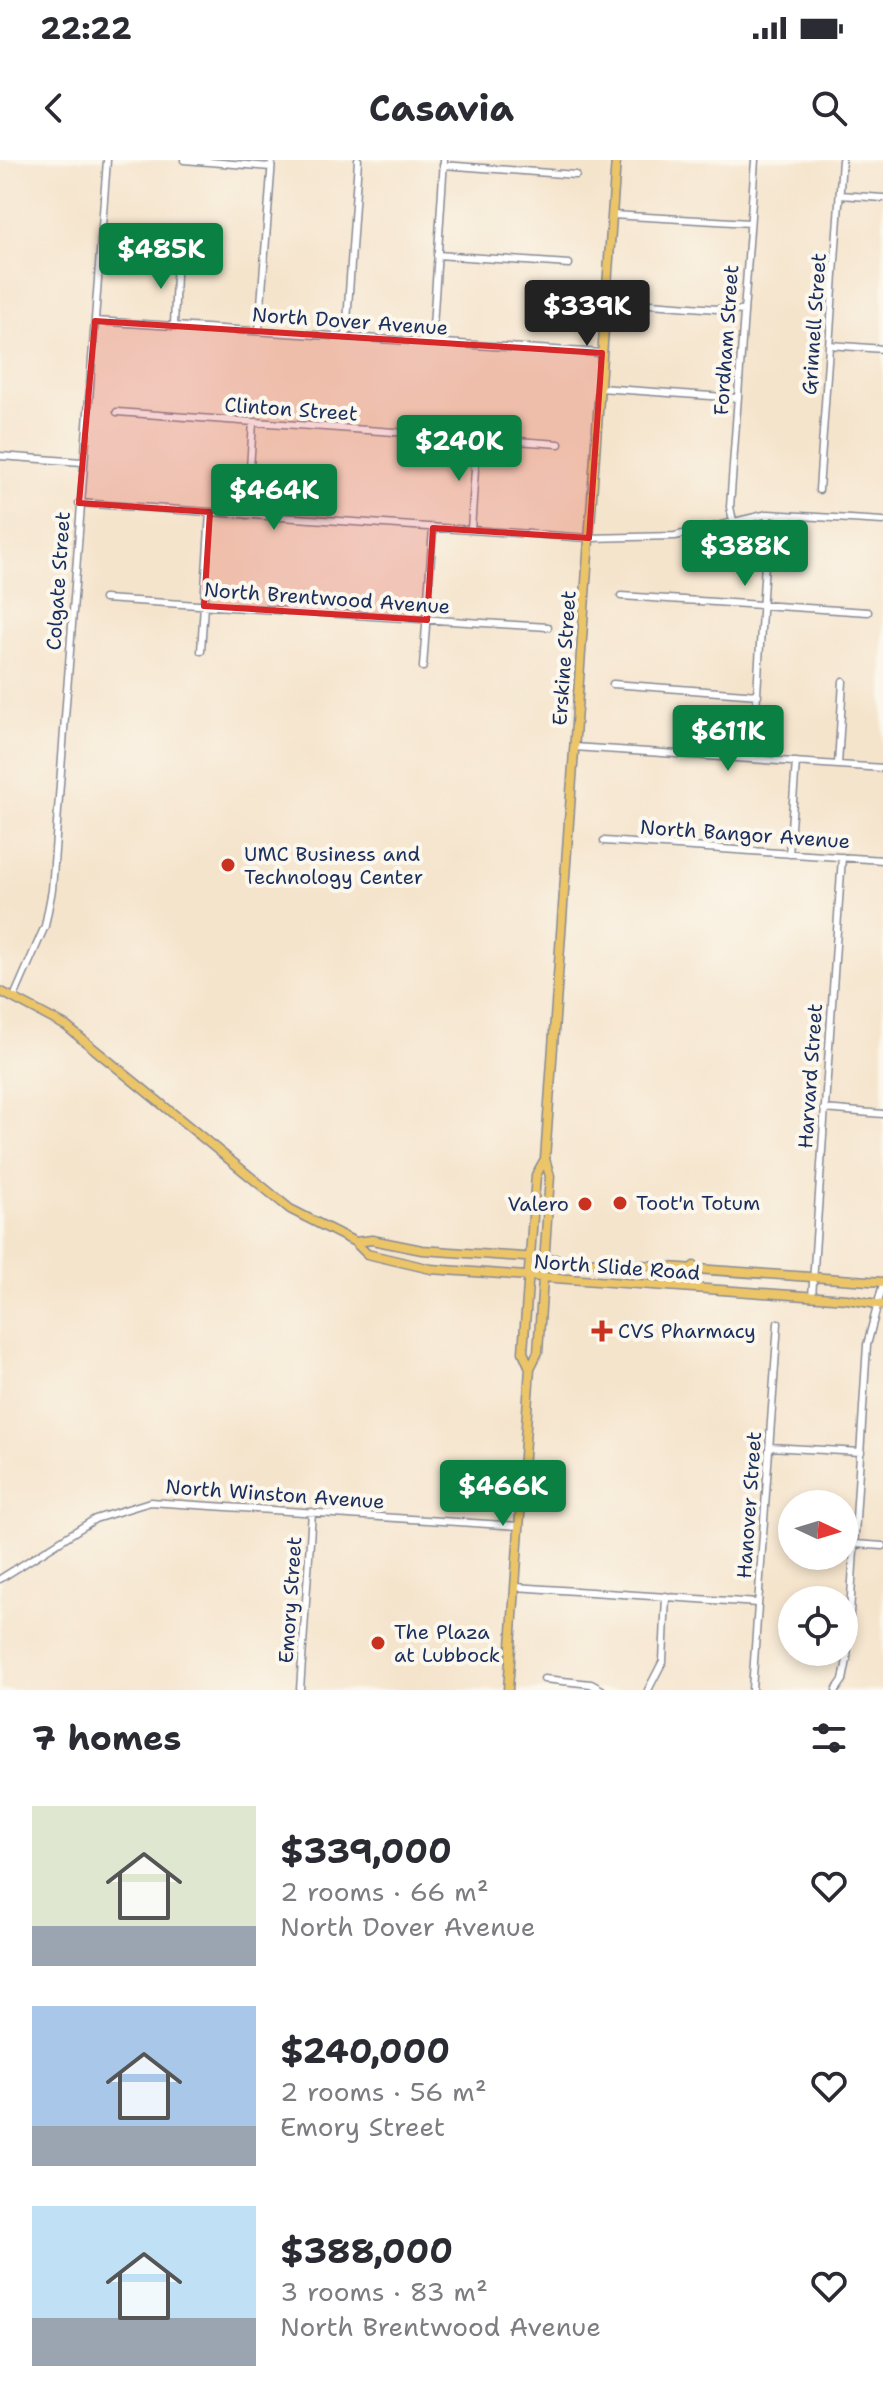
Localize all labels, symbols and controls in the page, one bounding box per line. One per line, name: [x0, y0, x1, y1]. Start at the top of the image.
text: 22:22: [40, 8, 132, 49]
text: Casavia: [369, 84, 514, 133]
icon: back: [32, 86, 76, 130]
icon: search: [807, 86, 851, 130]
pin: $485K: [105, 223, 217, 291]
text: $485K: [117, 231, 205, 266]
street label: Grinnell Street: [796, 252, 832, 396]
street label: Fordham Street: [708, 264, 744, 416]
pin: $339K: [531, 280, 643, 348]
text: $339K: [543, 288, 631, 323]
street label: North Dover Avenue: [251, 301, 449, 341]
street label: Clinton Street: [223, 391, 359, 427]
pin: $240K: [403, 415, 515, 483]
text: $240K: [415, 423, 503, 458]
pin: $464K: [218, 464, 330, 532]
text: $464K: [229, 472, 319, 507]
street label: Colgate Street: [40, 511, 76, 651]
pin: $388K: [689, 520, 801, 588]
text: $388K: [700, 528, 790, 563]
street label: North Brentwood Avenue: [203, 576, 451, 620]
street label: Erskine Street: [546, 590, 582, 726]
pin: $611K: [672, 705, 784, 773]
text: $611K: [691, 713, 765, 748]
street label: North Bangor Avenue: [639, 814, 851, 854]
place label: UMC Business and Technology Center: [244, 841, 423, 890]
marker: UMC Business and Technology Center: [219, 856, 237, 874]
street label: Harvard Street: [792, 1003, 828, 1149]
place label: Toot'n Totum: [636, 1190, 760, 1216]
place label: Valero: [508, 1191, 569, 1217]
marker: Toot'n Totum: [611, 1194, 629, 1212]
marker: Valero: [576, 1195, 594, 1213]
street label: North Slide Road: [533, 1248, 701, 1286]
place label: CVS Pharmacy: [618, 1318, 756, 1344]
marker: CVS Pharmacy: [593, 1322, 611, 1340]
street label: Hanover Street: [731, 1431, 767, 1579]
pin: $466K: [447, 1460, 559, 1528]
text: $466K: [458, 1468, 548, 1503]
street label: North Winston Avenue: [165, 1473, 385, 1515]
north arrow: [778, 1490, 858, 1570]
map controls: [778, 1490, 858, 1666]
street label: Emory Street: [273, 1536, 307, 1664]
button: locate: [778, 1586, 858, 1666]
place label: The Plaza at Lubbock: [394, 1619, 500, 1668]
marker: The Plaza at Lubbock: [369, 1634, 387, 1652]
text: 7 homes: [32, 1715, 181, 1761]
icon: filters: [807, 1716, 851, 1760]
text: $339,000: [280, 1828, 452, 1874]
icon: home: [96, 1838, 192, 1934]
icon: heart: [807, 1864, 851, 1908]
text: 2 rooms · 66 m²: [280, 1874, 489, 1909]
text: North Dover Avenue: [280, 1909, 535, 1944]
text: $240,000: [280, 2028, 450, 2074]
icon: home: [96, 2038, 192, 2134]
icon: heart: [807, 2064, 851, 2108]
text: 2 rooms · 56 m²: [280, 2074, 487, 2109]
text: Emory Street: [280, 2109, 445, 2144]
text: $388,000: [280, 2228, 453, 2274]
icon: home: [96, 2238, 192, 2334]
icon: heart: [807, 2264, 851, 2308]
text: 3 rooms · 83 m²: [280, 2274, 488, 2309]
text: North Brentwood Avenue: [280, 2309, 601, 2344]

